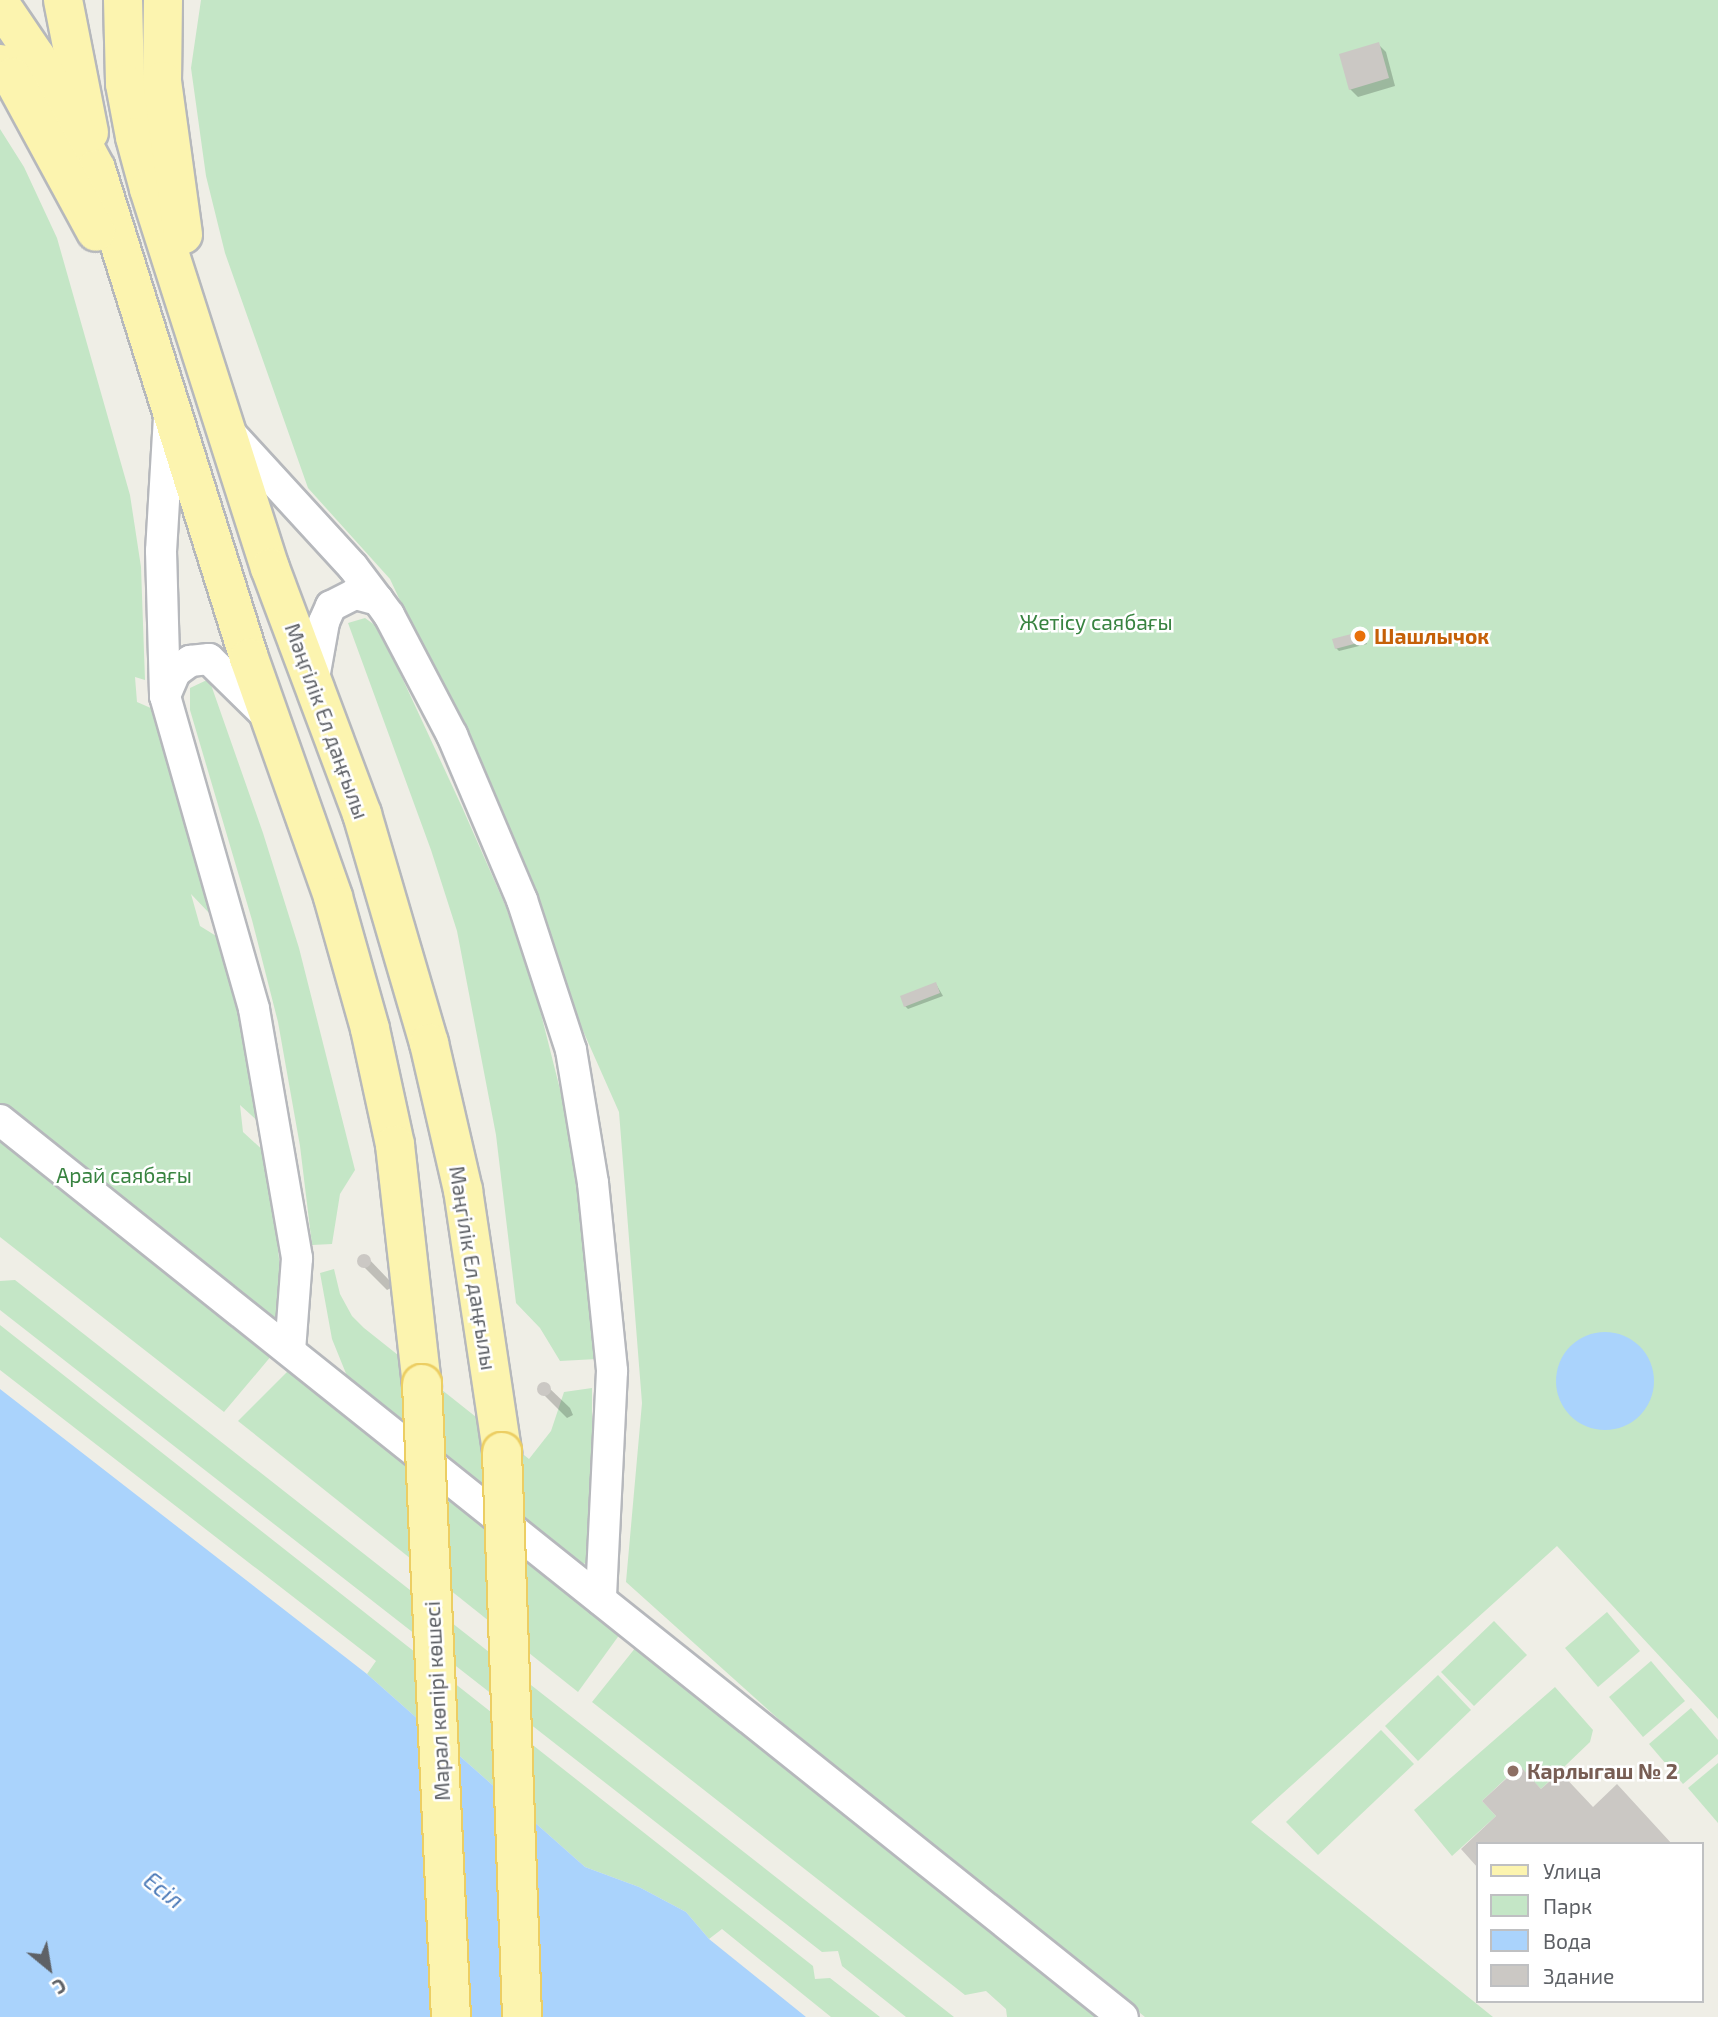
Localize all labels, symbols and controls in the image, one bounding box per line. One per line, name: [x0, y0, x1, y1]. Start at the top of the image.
park label: Жетісу саябағы: [1019, 609, 1173, 635]
street label: Мәңгілік Ел даңғылы: [280, 620, 374, 822]
place label: Шашлычок: [1374, 623, 1489, 649]
marker: Шашлычок: [1352, 628, 1368, 644]
park label: Арай саябағы: [56, 1162, 192, 1188]
street label: Мәңгілік Ел даңғылы: [444, 1164, 502, 1372]
street label: Марал көпірі көшесі: [419, 1601, 455, 1801]
place label: Карлыгаш № 2: [1527, 1758, 1678, 1784]
marker: Карлыгаш № 2: [1505, 1763, 1521, 1779]
legend: [1476, 1842, 1704, 2003]
text: Улица: [1543, 1858, 1602, 1883]
water label: Есіл: [139, 1866, 189, 1914]
text: Парк: [1543, 1893, 1592, 1918]
text: Вода: [1543, 1928, 1592, 1953]
north arrow: [14, 1933, 84, 2003]
text: Здание: [1543, 1963, 1614, 1988]
text: С: [49, 1974, 70, 1999]

